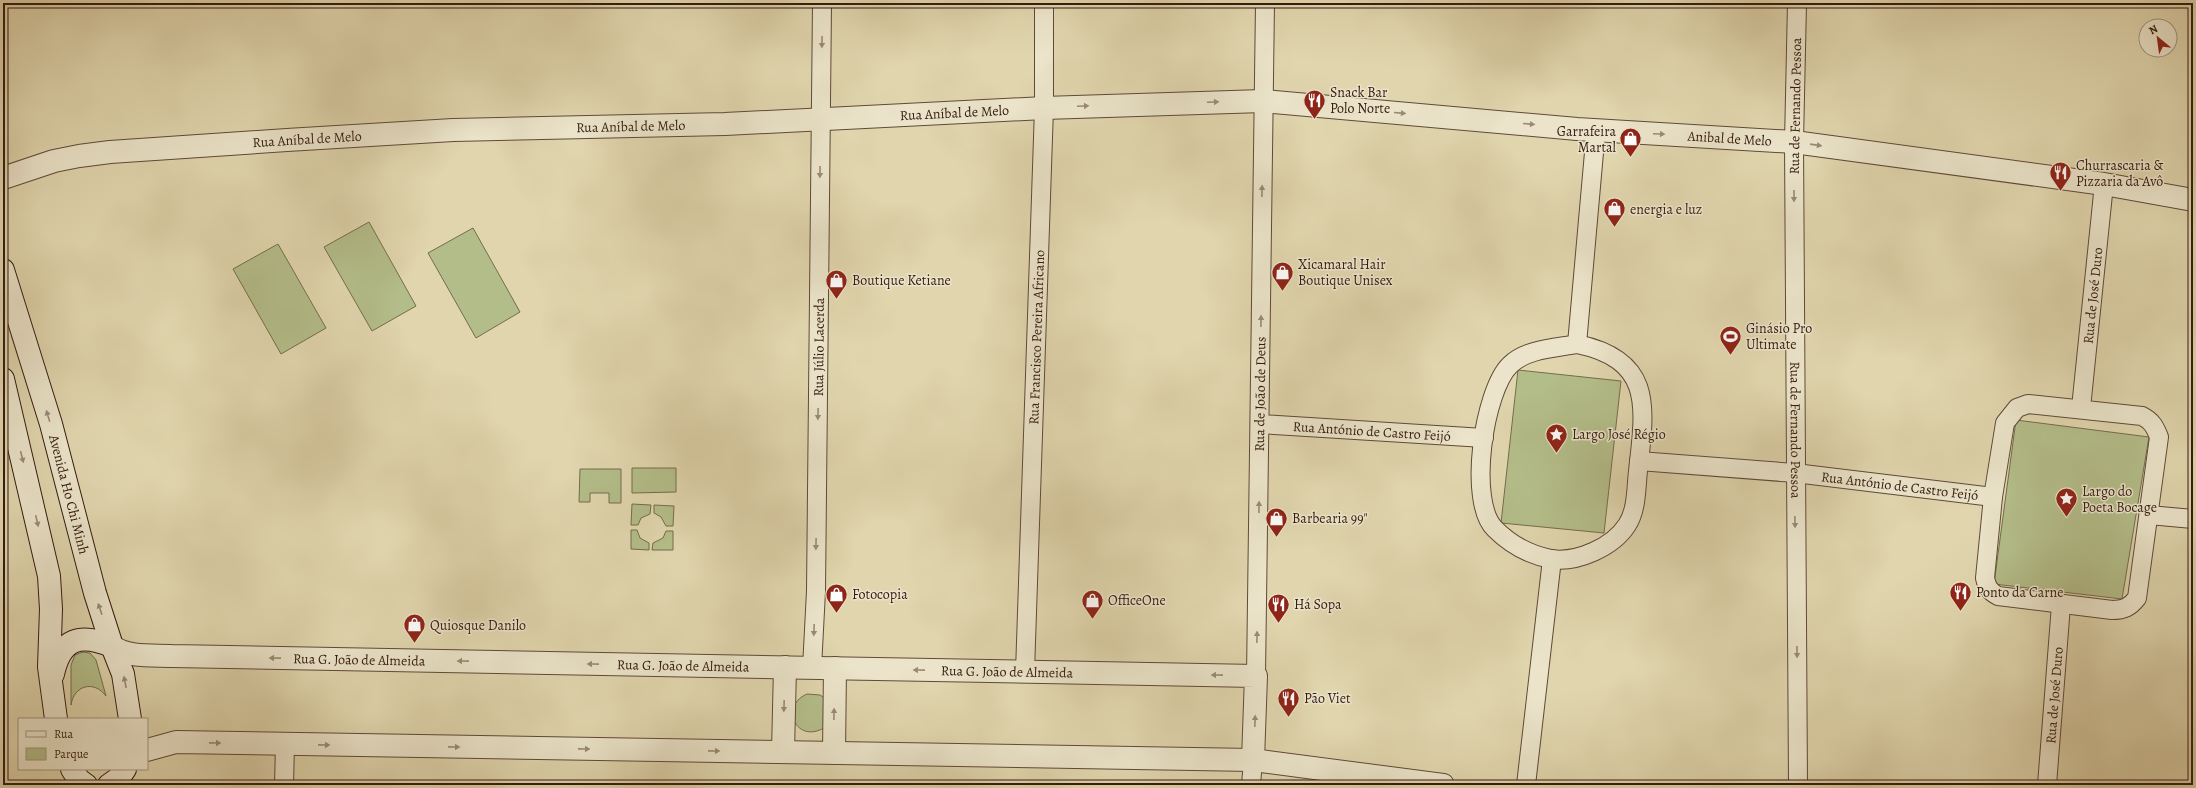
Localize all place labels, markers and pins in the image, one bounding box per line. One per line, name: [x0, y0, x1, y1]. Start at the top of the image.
place label: Snack Bar Polo Norte: [1330, 83, 1390, 118]
restaurant icon: Snack Bar Polo Norte: [1301, 87, 1327, 120]
place label: Garrafeira Martal: [1557, 122, 1617, 157]
shop icon: Garrafeira Martal: [1618, 126, 1644, 159]
place label: Churrascaria & Pizzaria da Avô: [2076, 156, 2163, 191]
restaurant icon: Churrascaria & Pizzaria da Avô: [2048, 160, 2074, 193]
shop icon: energia e luz: [1602, 196, 1628, 229]
place label: energia e luz: [1630, 200, 1702, 219]
place label: Xicamaral Hair Boutique Unisex: [1298, 255, 1393, 290]
shop icon: Xicamaral Hair Boutique Unisex: [1269, 259, 1295, 292]
shop icon: Boutique Ketiane: [823, 267, 849, 300]
place label: Boutique Ketiane: [852, 271, 951, 290]
place label: Ginásio Pro Ultimate: [1746, 319, 1812, 354]
sports icon: Ginásio Pro Ultimate: [1718, 323, 1744, 356]
place icon: Largo José Régio: [1544, 421, 1570, 454]
place label: Largo José Régio: [1572, 425, 1666, 444]
place label: Largo do Poeta Bocage: [2082, 482, 2157, 517]
place icon: Largo do Poeta Bocage: [2054, 486, 2080, 519]
shop icon: Barbearia 99": [1264, 505, 1290, 538]
place label: Barbearia 99": [1292, 509, 1368, 528]
restaurant icon: Ponto da Carne: [1948, 579, 1974, 612]
shop icon: Fotocopia: [823, 581, 849, 614]
place label: Ponto da Carne: [1976, 583, 2064, 602]
place label: Fotocopia: [852, 585, 908, 604]
shop icon: OfficeOne: [1080, 587, 1106, 620]
place label: OfficeOne: [1108, 591, 1166, 610]
restaurant icon: Há Sopa: [1265, 591, 1291, 624]
place label: Há Sopa: [1294, 595, 1342, 614]
shop icon: Quiosque Danilo: [401, 612, 427, 645]
place label: Quiosque Danilo: [430, 616, 526, 635]
restaurant icon: Pão Viet: [1275, 685, 1301, 718]
place label: Pão Viet: [1304, 689, 1351, 708]

